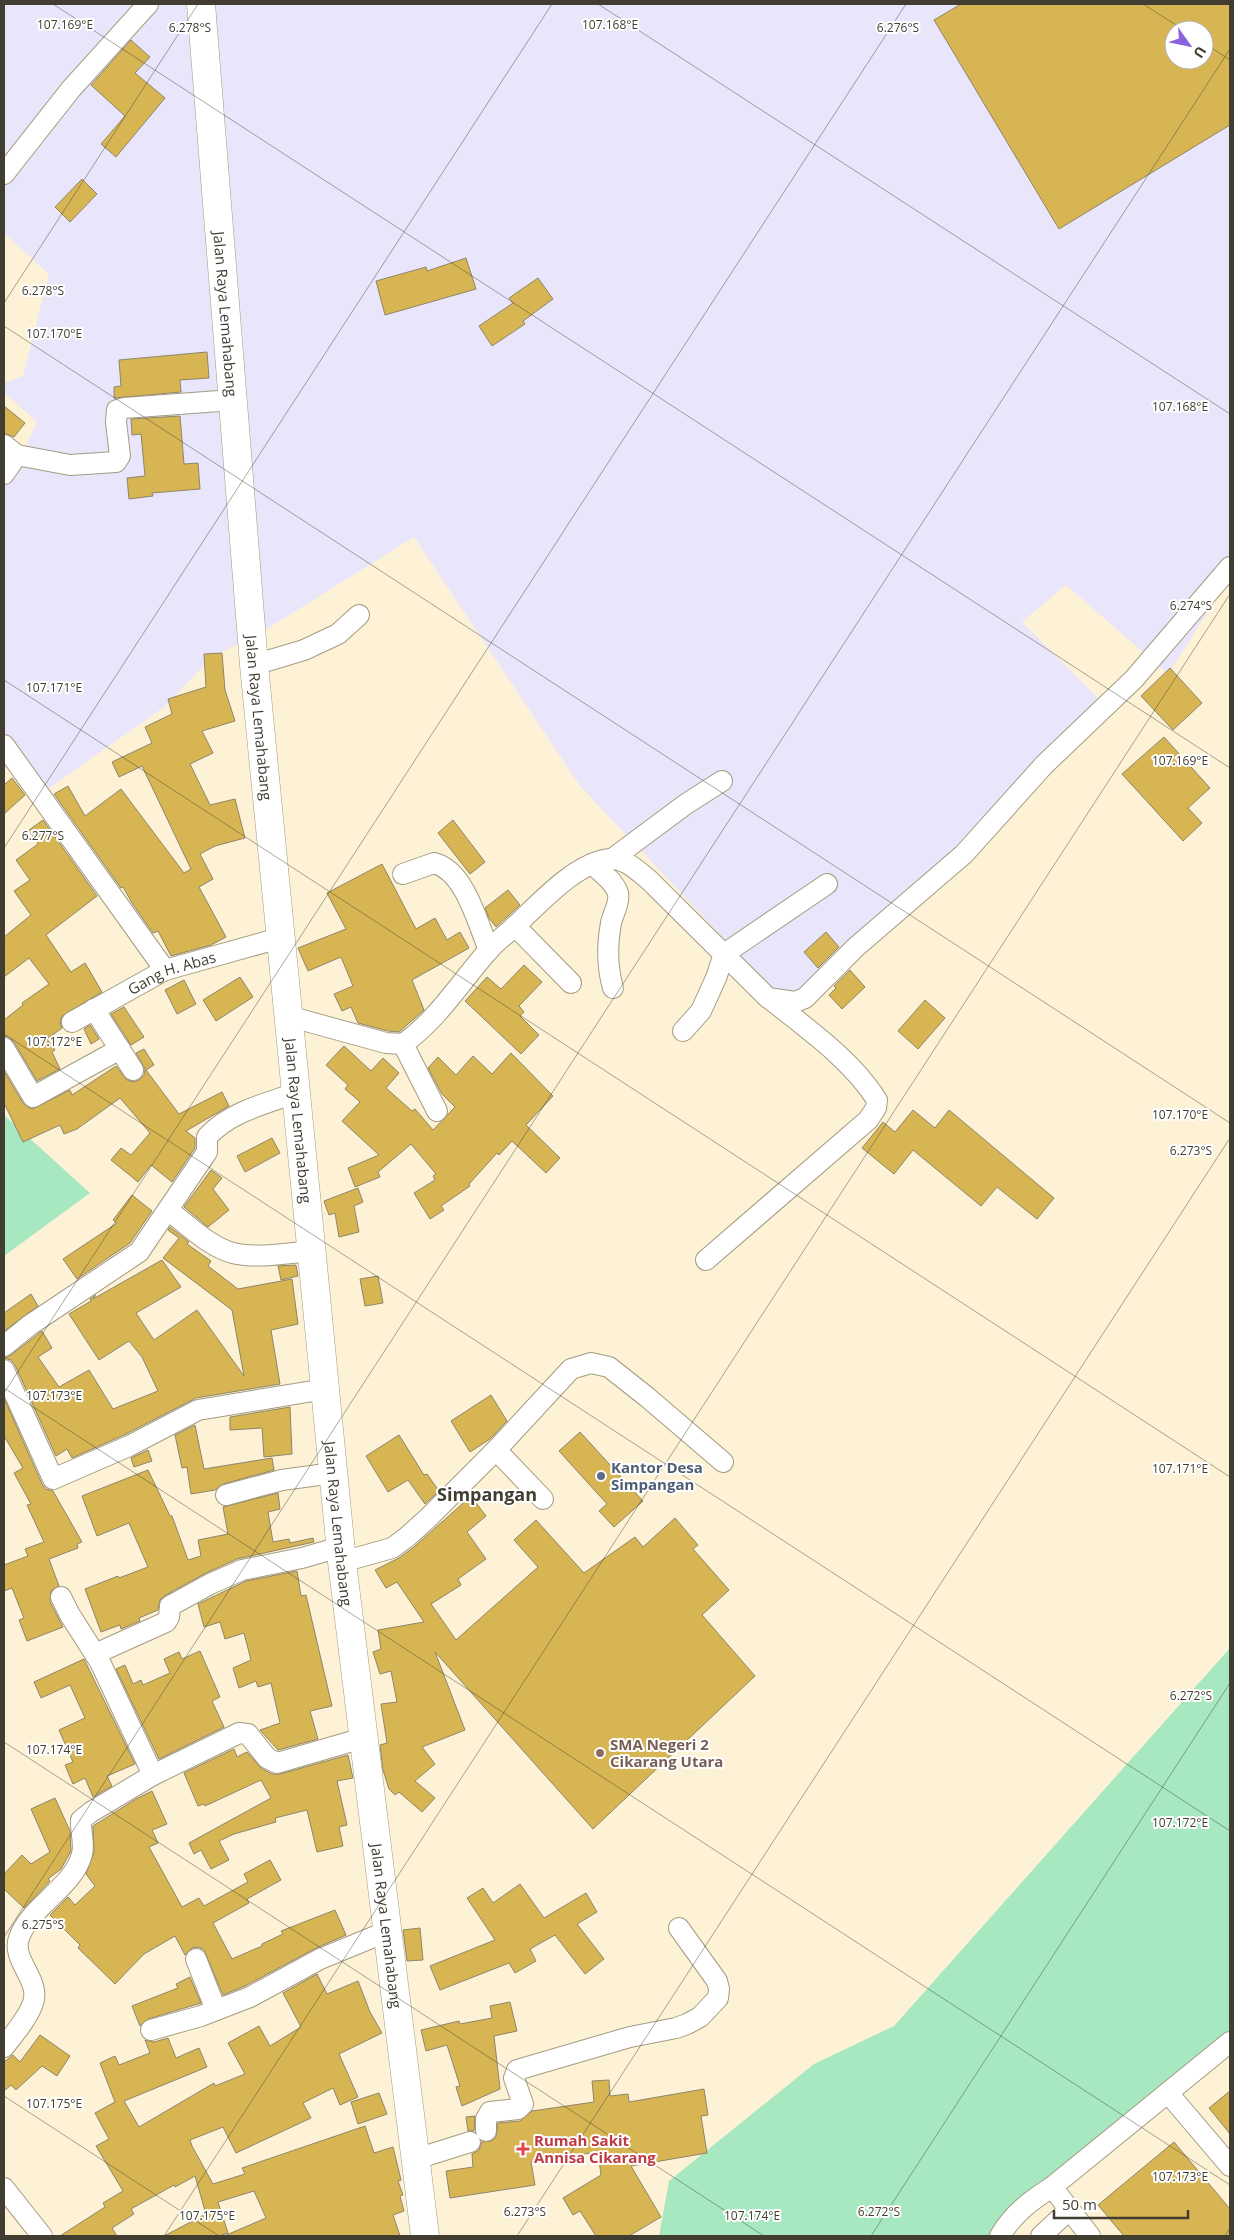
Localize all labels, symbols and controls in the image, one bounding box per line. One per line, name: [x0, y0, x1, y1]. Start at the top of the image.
text: 107.169°E: [37, 16, 93, 33]
text: 107.168°E: [582, 16, 638, 33]
text: 6.278°S: [169, 19, 211, 36]
text: 6.276°S: [877, 19, 919, 36]
north arrow: [1164, 20, 1214, 70]
text: U: [1189, 43, 1211, 62]
street label: Jalan Raya Lemahabang: [209, 229, 242, 398]
text: 6.278°S: [22, 282, 64, 299]
text: 107.170°E: [26, 325, 82, 342]
text: 107.168°E: [1152, 398, 1208, 415]
text: 6.274°S: [1170, 597, 1212, 614]
street label: Jalan Raya Lemahabang: [241, 632, 277, 801]
text: 107.171°E: [26, 679, 82, 696]
text: 107.169°E: [1152, 752, 1208, 769]
text: 6.277°S: [22, 827, 64, 844]
street label: Gang H. Abas: [124, 946, 218, 999]
text: 107.172°E: [26, 1033, 82, 1050]
street label: Jalan Raya Lemahabang: [280, 1035, 317, 1204]
text: 107.170°E: [1152, 1106, 1208, 1123]
text: 6.273°S: [1170, 1142, 1212, 1159]
text: 107.173°E: [26, 1387, 82, 1404]
street label: Jalan Raya Lemahabang: [320, 1438, 357, 1607]
place label: Kantor Desa Simpangan: [611, 1457, 703, 1494]
text: 107.171°E: [1152, 1460, 1208, 1477]
marker: Kantor Desa Simpangan: [595, 1470, 607, 1482]
district label: Simpangan: [437, 1482, 537, 1506]
text: 6.272°S: [1170, 1687, 1212, 1704]
place label: SMA Negeri 2 Cikarang Utara: [610, 1734, 723, 1771]
text: 107.174°E: [26, 1741, 82, 1758]
marker: SMA Negeri 2 Cikarang Utara: [594, 1747, 606, 1759]
text: 107.172°E: [1152, 1814, 1208, 1831]
street label: Jalan Raya Lemahabang: [366, 1840, 407, 2009]
text: 6.275°S: [22, 1916, 64, 1933]
text: 107.175°E: [26, 2095, 82, 2112]
place label: Rumah Sakit Annisa Cikarang: [534, 2130, 656, 2167]
marker: Rumah Sakit Annisa Cikarang: [516, 2142, 530, 2156]
text: 107.173°E: [1152, 2168, 1208, 2185]
scale bar: [1054, 2188, 1188, 2220]
text: 50 m: [1062, 2194, 1097, 2214]
text: 6.273°S: [504, 2203, 546, 2220]
text: 6.272°S: [858, 2203, 900, 2220]
text: 107.175°E: [179, 2207, 235, 2224]
text: 107.174°E: [724, 2207, 780, 2224]

